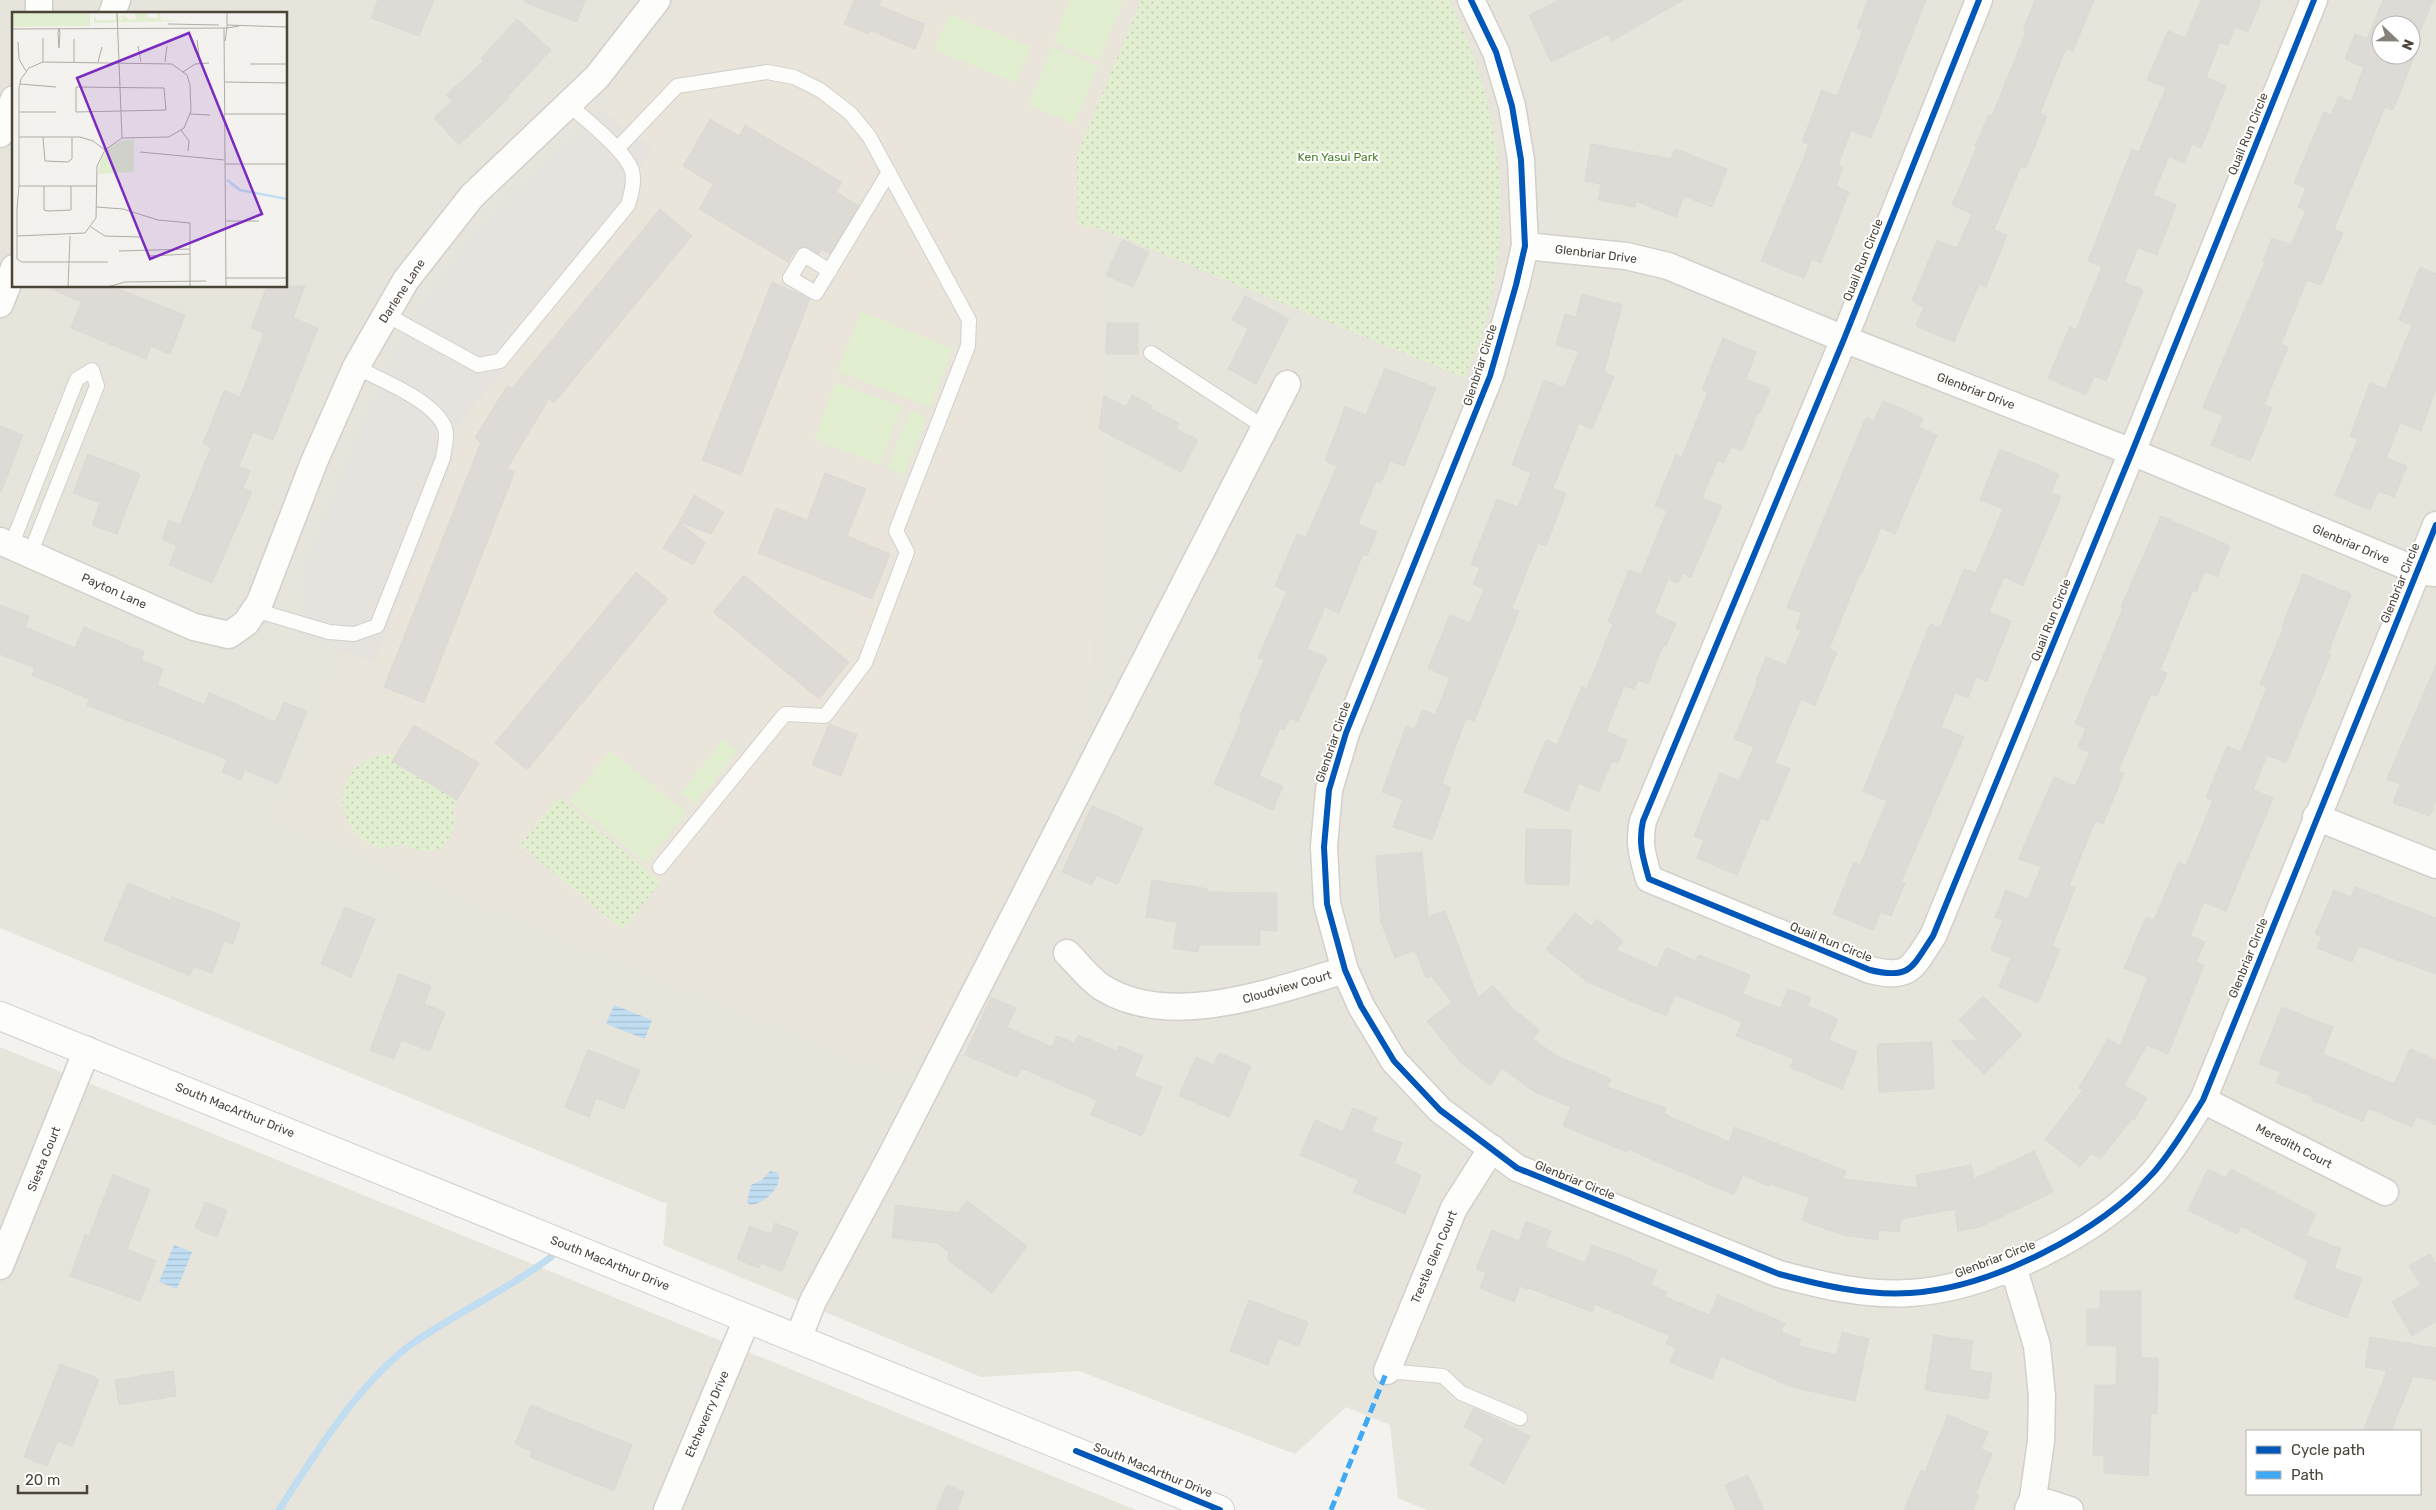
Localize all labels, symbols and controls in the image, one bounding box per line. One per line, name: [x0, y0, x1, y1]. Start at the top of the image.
inset map: [12, 12, 288, 288]
north arrow: [2371, 15, 2421, 65]
text: N: [2398, 37, 2417, 53]
street label: Quail Run Circle: [2225, 91, 2271, 177]
park label: Ken Yasui Park: [1298, 150, 1379, 164]
street label: Quail Run Circle: [1840, 217, 1886, 303]
street label: Glenbriar Drive: [1554, 242, 1638, 266]
street label: Darlene Lane: [376, 256, 428, 326]
street label: Glenbriar Circle: [1460, 322, 1500, 408]
street label: Glenbriar Drive: [1935, 370, 2017, 412]
street label: Glenbriar Drive: [2310, 521, 2392, 567]
street label: Glenbriar Circle: [2378, 541, 2423, 625]
street label: Payton Lane: [79, 570, 149, 612]
street label: Quail Run Circle: [2028, 577, 2074, 663]
street label: Glenbriar Circle: [1313, 699, 1354, 785]
street label: Glenbriar Circle: [2226, 916, 2271, 1000]
street label: Quail Run Circle: [1788, 919, 1874, 965]
street label: Cloudview Court: [1241, 968, 1333, 1006]
street label: South MacArthur Drive: [173, 1080, 297, 1140]
street label: Meredith Court: [2254, 1121, 2335, 1171]
street label: Siesta Court: [25, 1124, 63, 1194]
street label: Glenbriar Circle: [1533, 1158, 1617, 1203]
street label: Trestle Glen Court: [1408, 1208, 1460, 1306]
street label: South MacArthur Drive: [548, 1233, 672, 1293]
street label: Glenbriar Circle: [1953, 1237, 2038, 1281]
street label: Etcheverry Drive: [682, 1368, 732, 1459]
legend: [2246, 1430, 2421, 1495]
street label: South MacArthur Drive: [1091, 1440, 1215, 1500]
text: Cycle path: [2291, 1441, 2365, 1459]
scale bar: [18, 1462, 86, 1494]
text: Path: [2291, 1466, 2324, 1484]
text: 20 m: [25, 1471, 60, 1489]

